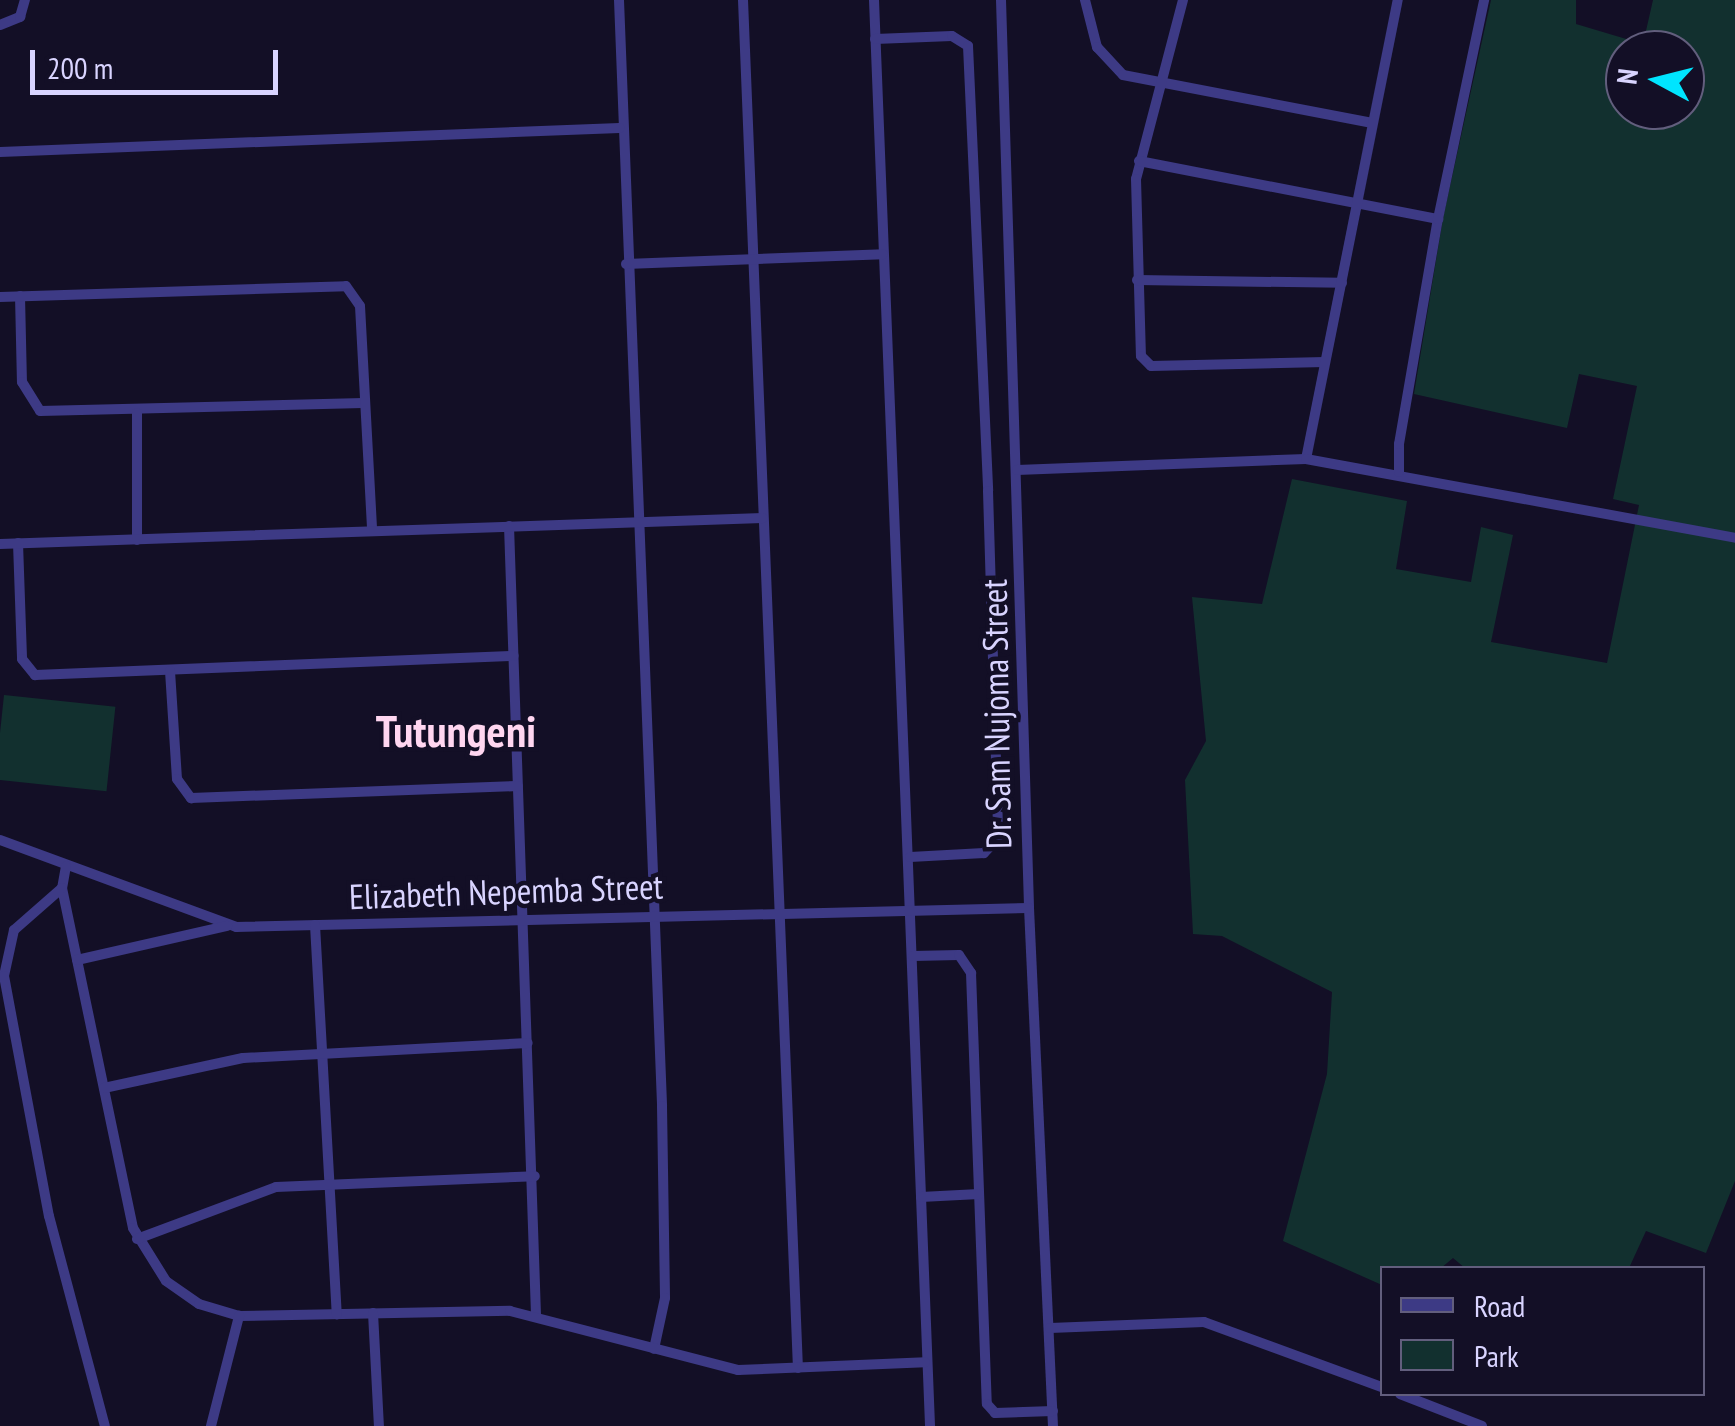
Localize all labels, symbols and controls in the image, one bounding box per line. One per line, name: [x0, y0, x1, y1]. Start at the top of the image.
scale bar: [35, 30, 282, 92]
north arrow: [1605, 30, 1705, 130]
text: 200 m: [47, 48, 113, 87]
text: N: [1607, 67, 1646, 86]
street label: Dr. Sam Nujoma Street: [973, 578, 1019, 850]
district label: Tutungeni: [376, 704, 536, 758]
street label: Elizabeth Nepemba Street: [348, 865, 664, 917]
legend: [1380, 1266, 1705, 1396]
text: Road: [1474, 1286, 1525, 1325]
text: Park: [1474, 1336, 1519, 1375]

